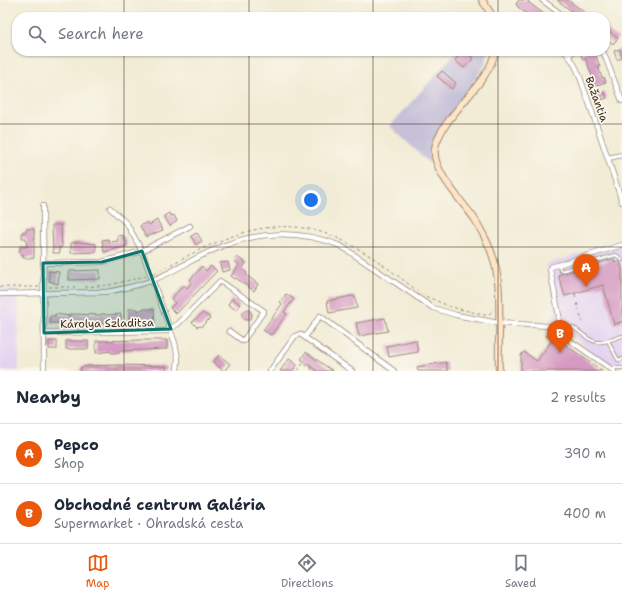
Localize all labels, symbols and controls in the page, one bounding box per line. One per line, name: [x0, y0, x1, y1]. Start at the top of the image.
search box: [12, 12, 610, 56]
icon: search: [26, 23, 48, 45]
text: Search here: [58, 24, 144, 44]
street label: Bažantia: [581, 74, 612, 124]
your location: [301, 190, 321, 210]
pin: A: [573, 254, 599, 287]
street label: Károlya Szladitsa: [60, 315, 154, 332]
pin: B: [547, 320, 573, 353]
text: Nearby: [16, 386, 81, 408]
text: 2 results: [550, 389, 606, 406]
text: Pepco: [54, 435, 99, 455]
text: A: [24, 445, 34, 462]
text: 390 m: [564, 445, 606, 462]
text: Shop: [54, 455, 84, 472]
text: Obchodné centrum Galéria: [54, 495, 265, 515]
text: B: [25, 505, 33, 522]
text: 400 m: [563, 505, 606, 522]
text: Supermarket · Ohradská cesta: [54, 515, 243, 532]
tab: Map: [86, 552, 109, 591]
tab: Directions: [281, 552, 333, 591]
tab: Saved: [505, 552, 536, 591]

